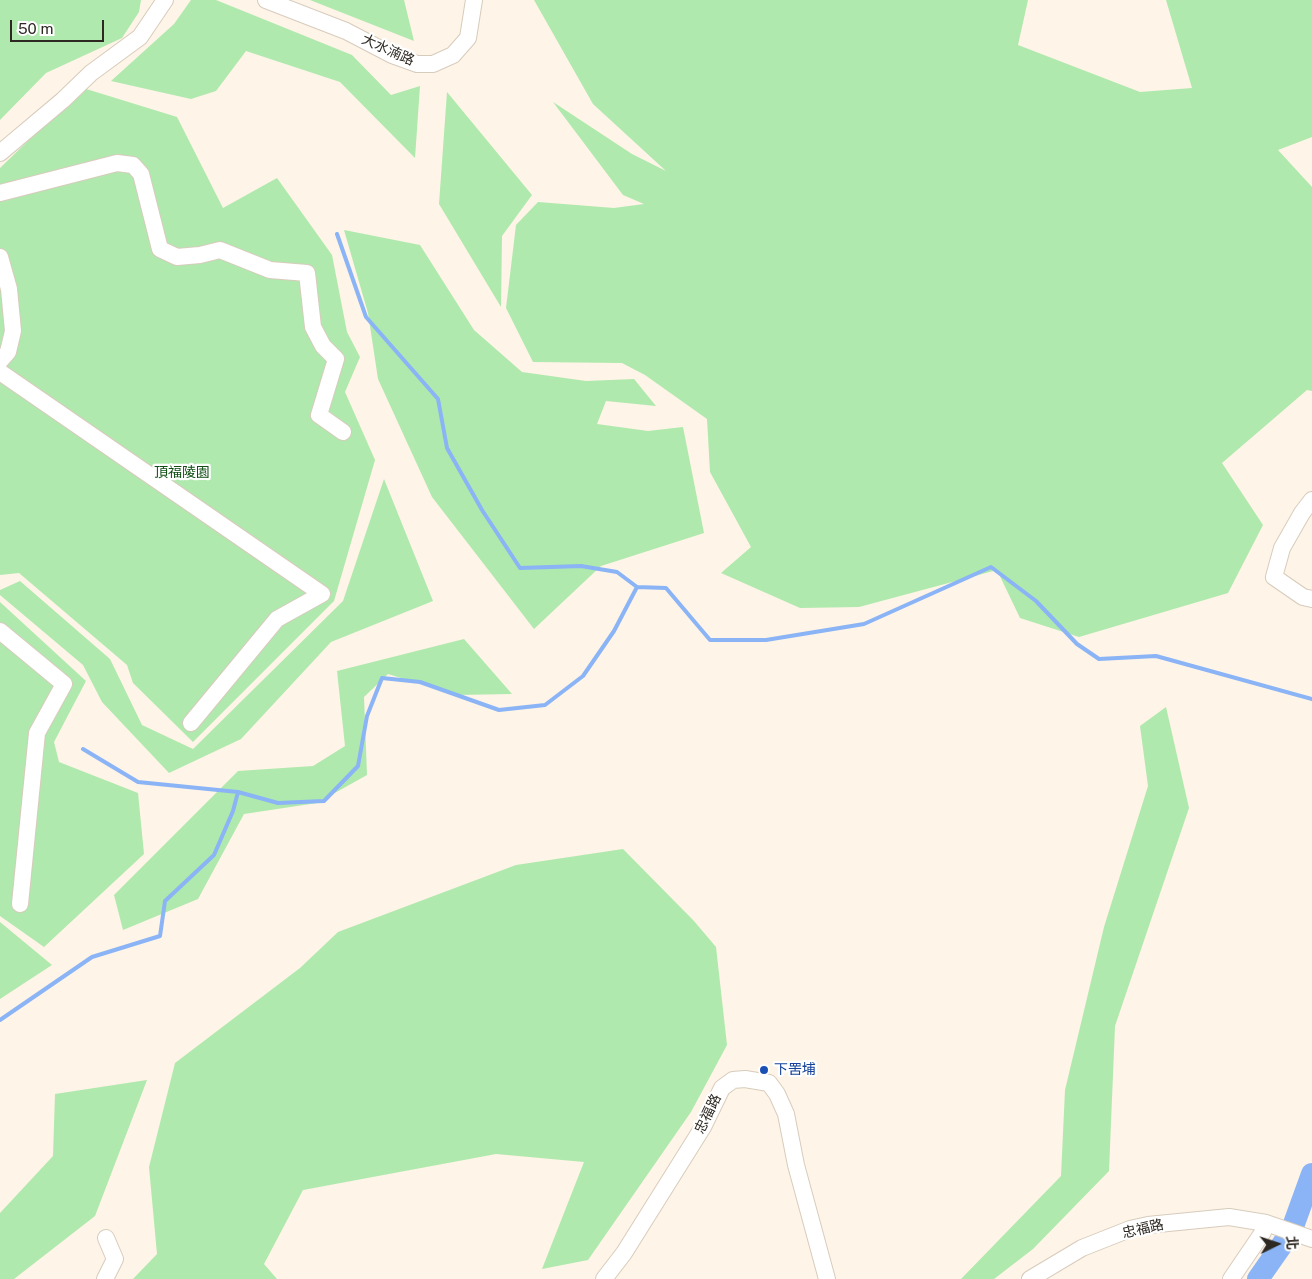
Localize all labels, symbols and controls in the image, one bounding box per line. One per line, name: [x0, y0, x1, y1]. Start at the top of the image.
scale bar: [12, 10, 106, 42]
text: 50 m: [18, 20, 53, 37]
street label: 大水湳路: [359, 31, 417, 69]
park label: 頂福陵園: [154, 465, 210, 481]
place label: 下罟埔: [774, 1062, 816, 1078]
marker: 下罟埔: [758, 1064, 770, 1076]
street label: 忠福路: [691, 1091, 725, 1137]
street label: 忠福路: [1121, 1216, 1165, 1242]
north arrow: [1252, 1219, 1302, 1269]
text: 北: [1283, 1235, 1300, 1250]

